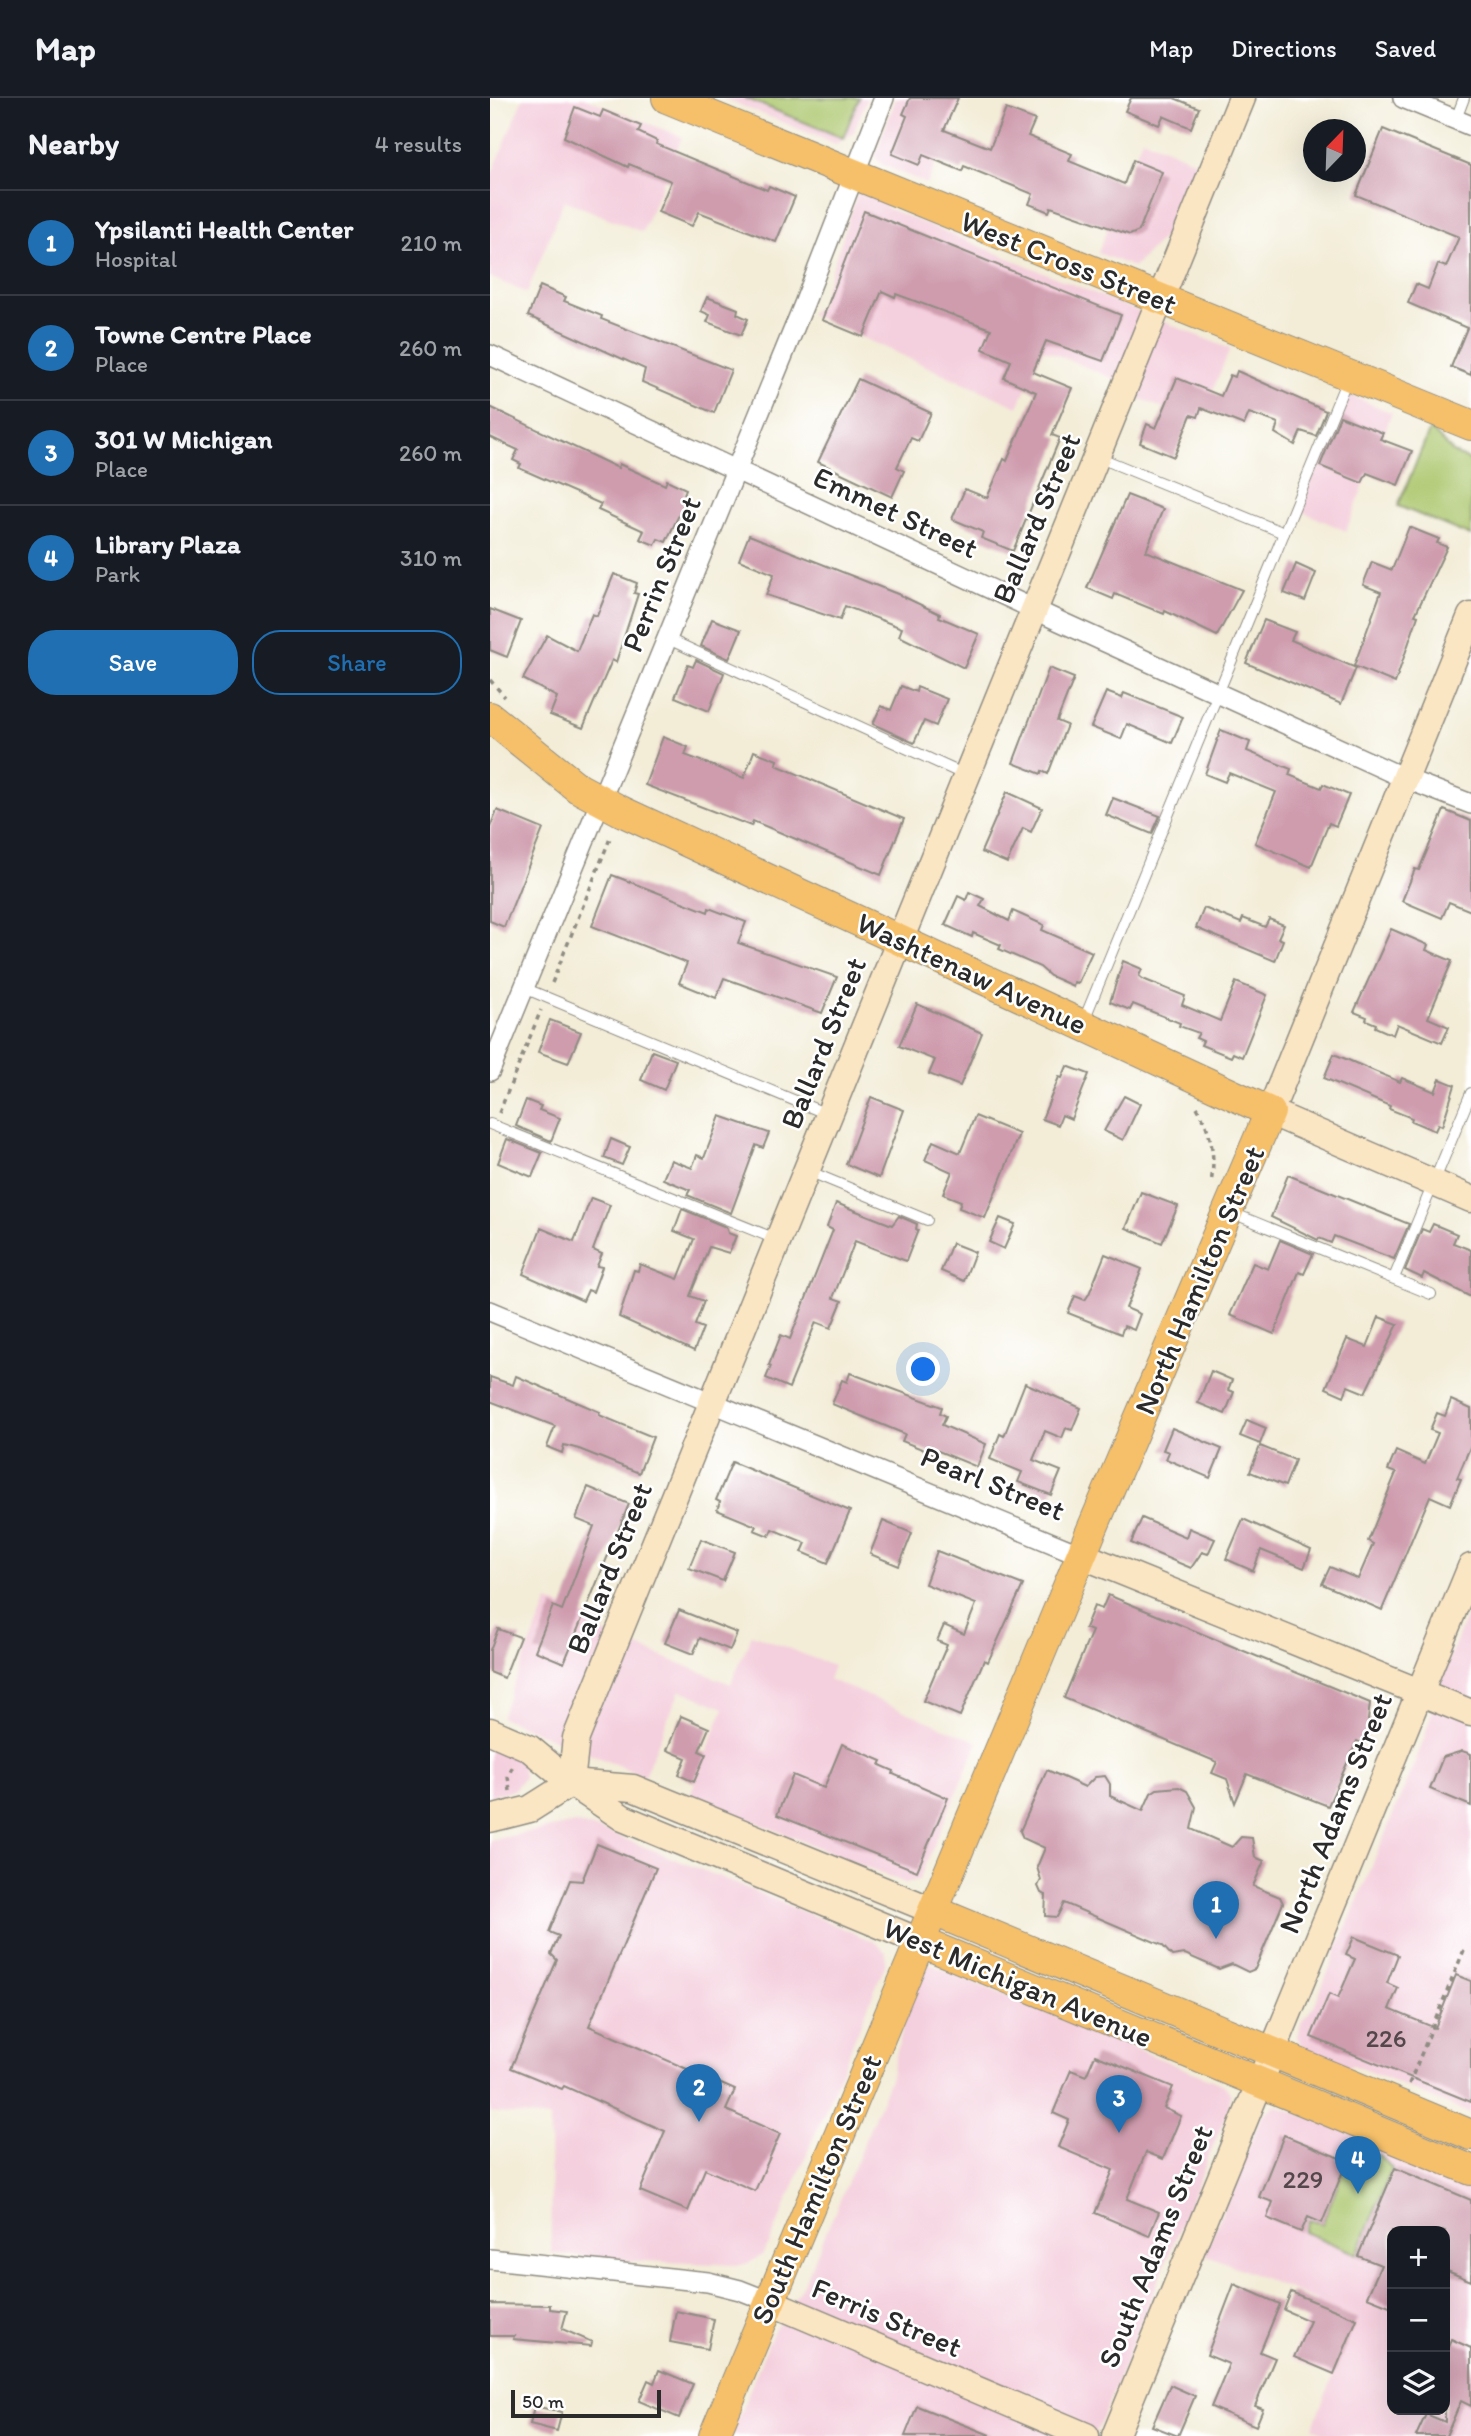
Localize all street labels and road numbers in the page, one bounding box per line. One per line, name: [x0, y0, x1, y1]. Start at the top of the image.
street label: West Cross Street: [955, 202, 1183, 322]
street label: Ballard Street: [983, 427, 1089, 609]
street label: Emmet Street: [808, 458, 984, 566]
street label: Perrin Street: [613, 491, 709, 657]
street label: Washtenaw Avenue: [851, 904, 1093, 1042]
street label: Ballard Street: [772, 952, 874, 1134]
street label: North Hamilton Street: [1126, 1140, 1272, 1420]
street label: Pearl Street: [915, 1437, 1071, 1529]
street label: Ballard Street: [558, 1477, 660, 1659]
street label: North Adams Street: [1270, 1687, 1400, 1939]
street label: West Michigan Avenue: [878, 1909, 1158, 2055]
street label: South Hamilton Street: [742, 2049, 890, 2329]
street label: South Adams Street: [1089, 2119, 1221, 2373]
street label: Ferris Street: [806, 2269, 968, 2365]

